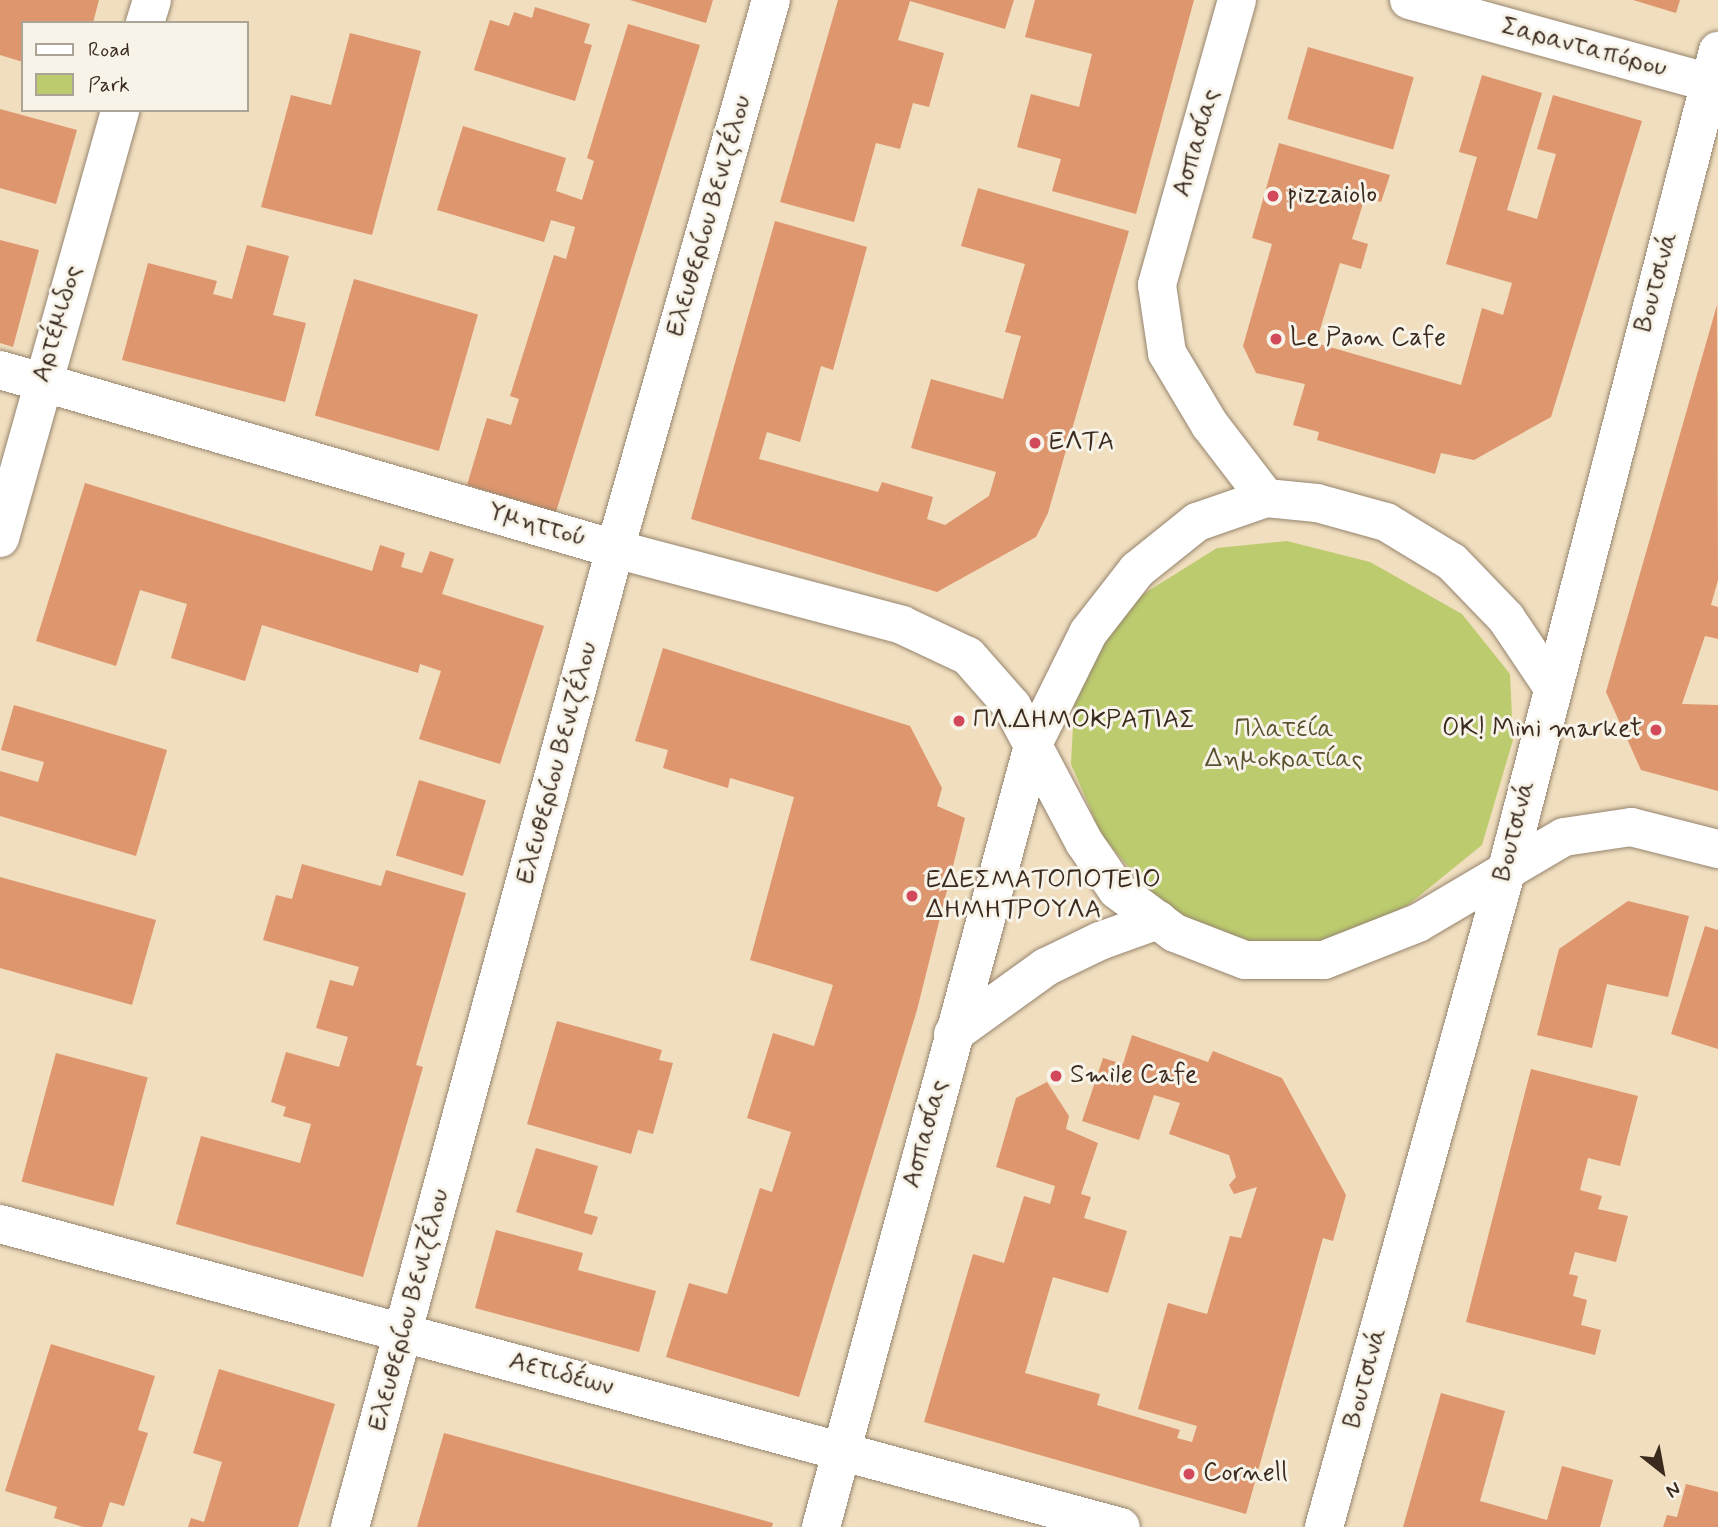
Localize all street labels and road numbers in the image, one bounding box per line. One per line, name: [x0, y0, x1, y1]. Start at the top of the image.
street label: Σαρανταπόρου: [1498, 11, 1670, 85]
street label: Ασπασίας: [1167, 85, 1227, 201]
street label: Ελευθερίου Βενιζέλου: [661, 92, 759, 340]
street label: Βουτσινά: [1629, 229, 1685, 335]
street label: Αρτέμιδος: [26, 262, 90, 386]
street label: Υμηττού: [484, 497, 590, 555]
street label: Ελευθερίου Βενιζέλου: [511, 639, 605, 887]
street label: Βουτσινά: [1488, 778, 1542, 884]
street label: Ασπασίας: [897, 1076, 955, 1192]
street label: Ελευθερίου Βενιζέλου: [363, 1186, 457, 1434]
street label: Βουτσινά: [1338, 1325, 1394, 1431]
street label: Αετιδέων: [505, 1346, 617, 1404]

